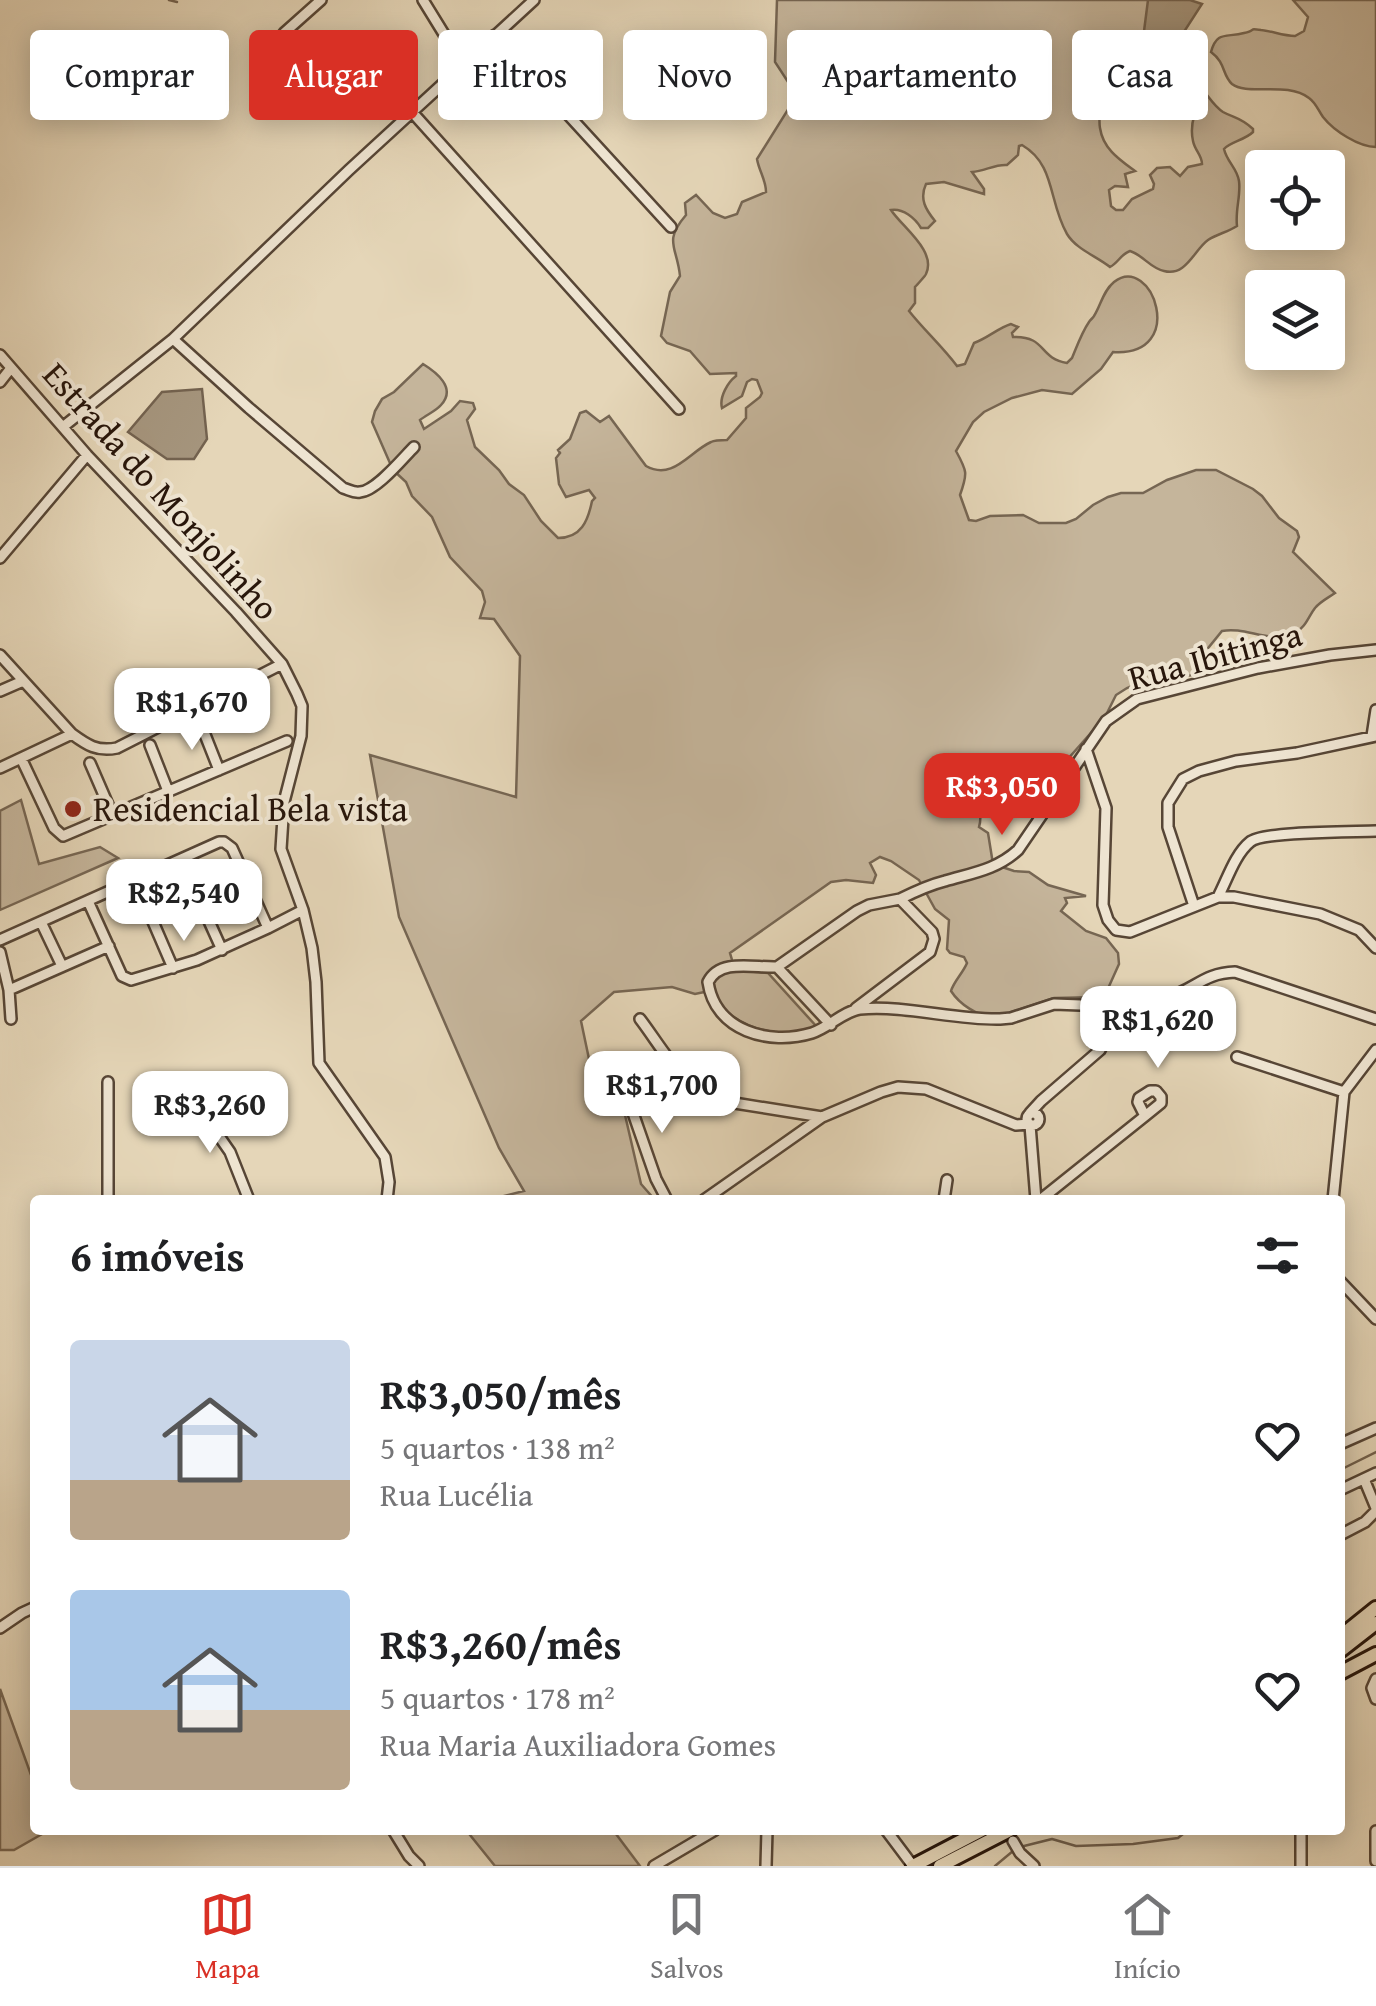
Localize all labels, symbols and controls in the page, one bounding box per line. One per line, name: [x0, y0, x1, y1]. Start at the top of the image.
chip: Comprar: [30, 30, 229, 120]
chip: Alugar: [249, 30, 418, 120]
chip: Filtros: [438, 30, 603, 120]
chip: Novo: [623, 30, 767, 120]
chip: Apartamento: [787, 30, 1052, 120]
chip: Casa: [1072, 30, 1208, 120]
map controls: [1245, 150, 1345, 370]
button: locate: [1245, 150, 1345, 250]
button: layers: [1245, 270, 1345, 370]
street label: Estrada do Monjolinho: [31, 350, 291, 631]
street label: Rua Ibitinga: [1122, 608, 1308, 703]
pin: R$1,670: [100, 668, 284, 753]
text: R$1,670: [136, 677, 248, 724]
pin: R$3,050: [910, 753, 1094, 838]
text: R$3,050: [946, 762, 1058, 809]
place label: Residencial Bela vista: [93, 783, 408, 834]
marker: Residencial Bela vista: [62, 798, 84, 820]
pin: R$2,540: [92, 859, 276, 944]
text: R$2,540: [128, 868, 240, 915]
pin: R$1,620: [1066, 986, 1250, 1071]
text: R$1,620: [1102, 995, 1214, 1042]
pin: R$1,700: [570, 1051, 754, 1136]
text: R$1,700: [606, 1060, 718, 1107]
pin: R$3,260: [118, 1071, 302, 1156]
text: R$3,260: [154, 1080, 266, 1127]
text: 6 imóveis: [70, 1225, 245, 1286]
icon: filters: [1250, 1228, 1305, 1283]
text: R$3,050/mês: [380, 1363, 621, 1424]
icon: home: [150, 1380, 270, 1500]
icon: heart: [1250, 1413, 1305, 1468]
text: 5 quartos · 138 m²: [380, 1424, 615, 1471]
text: Rua Lucélia: [380, 1471, 533, 1518]
text: R$3,260/mês: [380, 1613, 621, 1674]
icon: home: [150, 1630, 270, 1750]
icon: heart: [1250, 1663, 1305, 1718]
text: 5 quartos · 178 m²: [380, 1674, 615, 1721]
text: Rua Maria Auxiliadora Gomes: [380, 1721, 776, 1768]
tab: Mapa: [195, 1887, 260, 1988]
tab: Salvos: [650, 1887, 724, 1988]
tab: Início: [1114, 1887, 1181, 1988]

